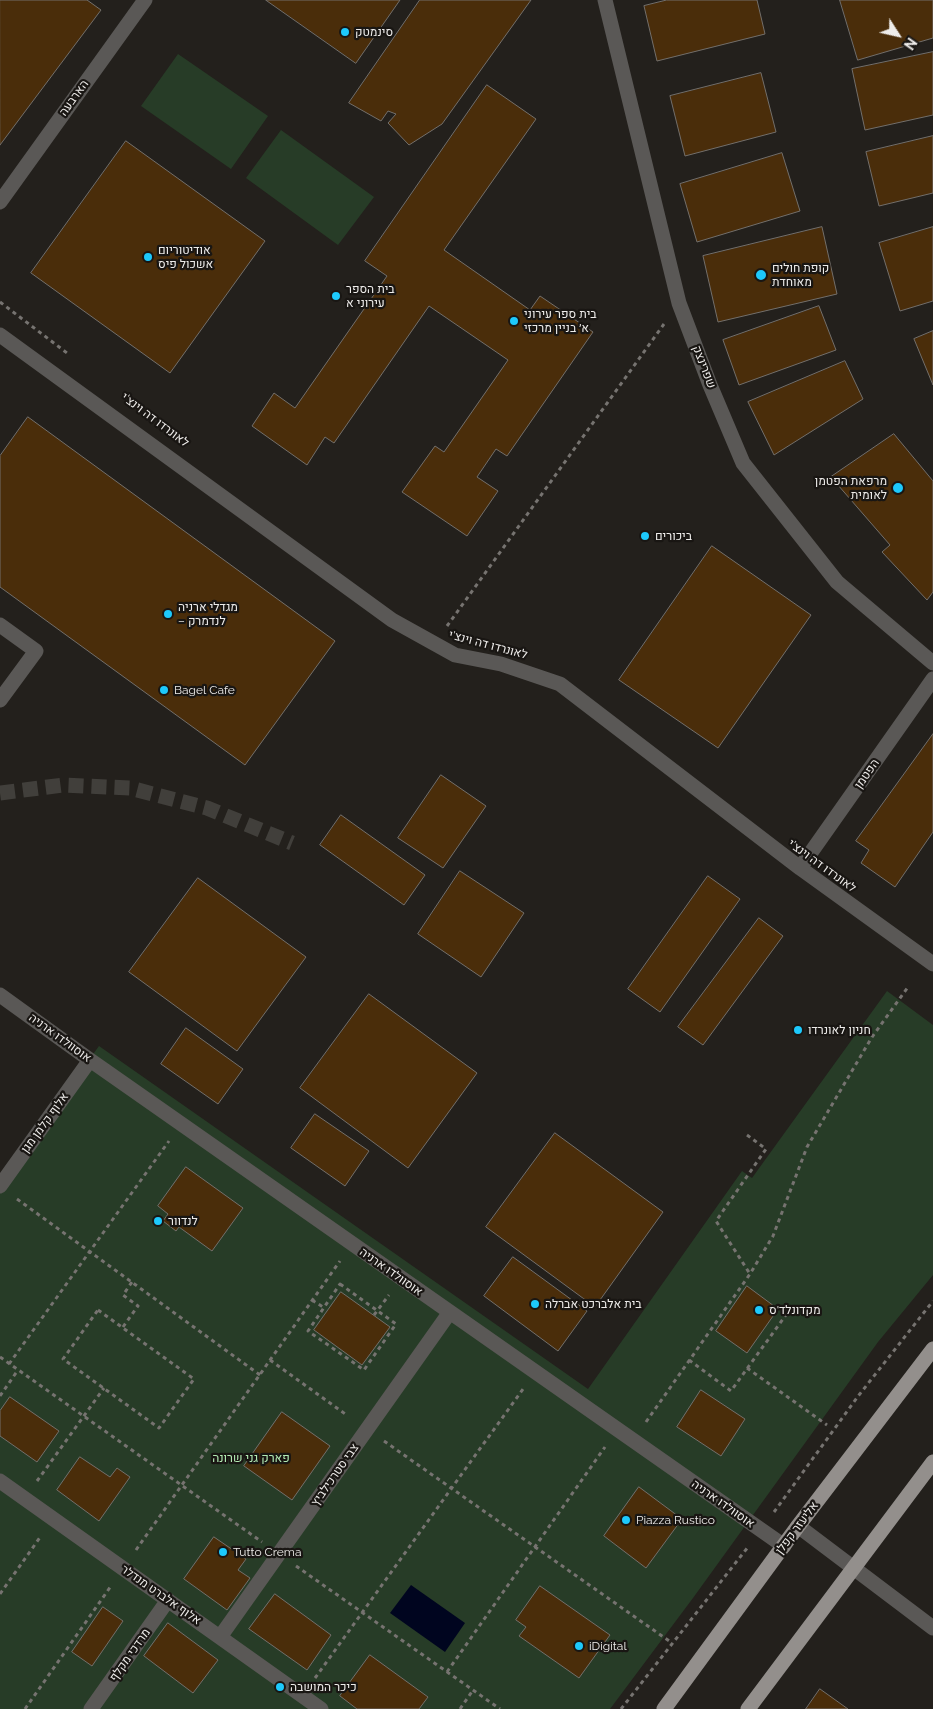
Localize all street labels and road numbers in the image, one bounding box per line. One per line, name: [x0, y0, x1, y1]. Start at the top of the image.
street label: הארבעה: [56, 77, 92, 119]
street label: שפרינצק: [689, 343, 719, 391]
street label: לאונרדו דה וינצ'י: [118, 390, 192, 450]
street label: לאונרדו דה וינצ'י: [447, 628, 529, 662]
street label: הפטמן: [852, 756, 882, 792]
street label: לאונרדו דה וינצ'י: [785, 836, 859, 896]
street label: אוסוולדו ארניה: [26, 1011, 94, 1065]
street label: אלוף קלמן מגן: [18, 1090, 72, 1156]
street label: אוסוולדו ארניה: [357, 1245, 425, 1299]
street label: צבי סטרכילביץ: [308, 1441, 362, 1509]
street label: אוסוולדו ארניה: [689, 1477, 757, 1531]
street label: אליעזר קפלן: [773, 1499, 821, 1557]
street label: אלוף אלברט מנדלר: [118, 1562, 204, 1628]
street label: מרדכי מקלף: [107, 1626, 153, 1684]

